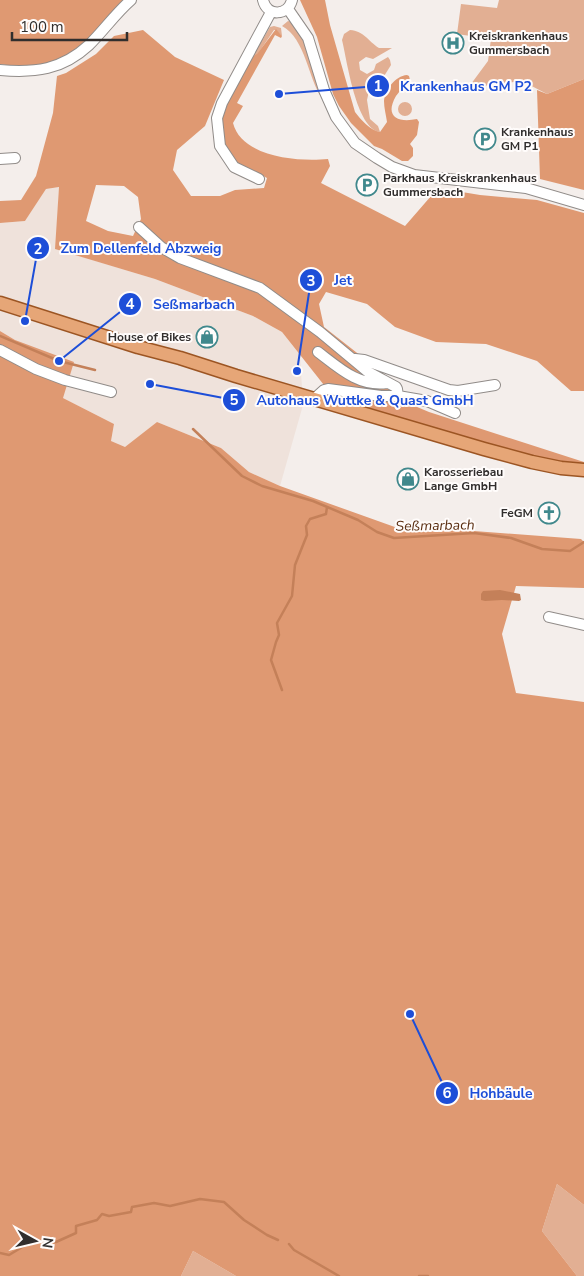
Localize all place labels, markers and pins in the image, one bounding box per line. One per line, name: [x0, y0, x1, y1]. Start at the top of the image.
place label: Kreiskrankenhaus Gummersbach: [469, 28, 568, 58]
hospital icon: Kreiskrankenhaus Gummersbach: [441, 31, 465, 55]
callout: Krankenhaus GM P2: [365, 71, 542, 100]
place label: Krankenhaus GM P1: [501, 124, 574, 154]
parking icon: Krankenhaus GM P1: [473, 127, 497, 151]
place label: Parkhaus Kreiskrankenhaus Gummersbach: [383, 170, 537, 200]
parking icon: Parkhaus Kreiskrankenhaus Gummersbach: [355, 173, 379, 197]
callout: Zum Dellenfeld Abzweig: [25, 234, 231, 263]
callout: Jet: [299, 266, 362, 295]
callout: Seßmarbach: [118, 289, 245, 318]
shop icon: House of Bikes: [195, 325, 219, 349]
place label: House of Bikes: [108, 329, 191, 345]
callout: Autohaus Wuttke & Quast GmbH: [221, 385, 483, 414]
place label: Karosseriebau Lange GmbH: [424, 464, 503, 494]
shop icon: Karosseriebau Lange GmbH: [396, 467, 420, 491]
church icon: FeGM: [537, 501, 561, 525]
place label: FeGM: [501, 505, 533, 521]
callout: Hohbäule: [435, 1078, 543, 1107]

